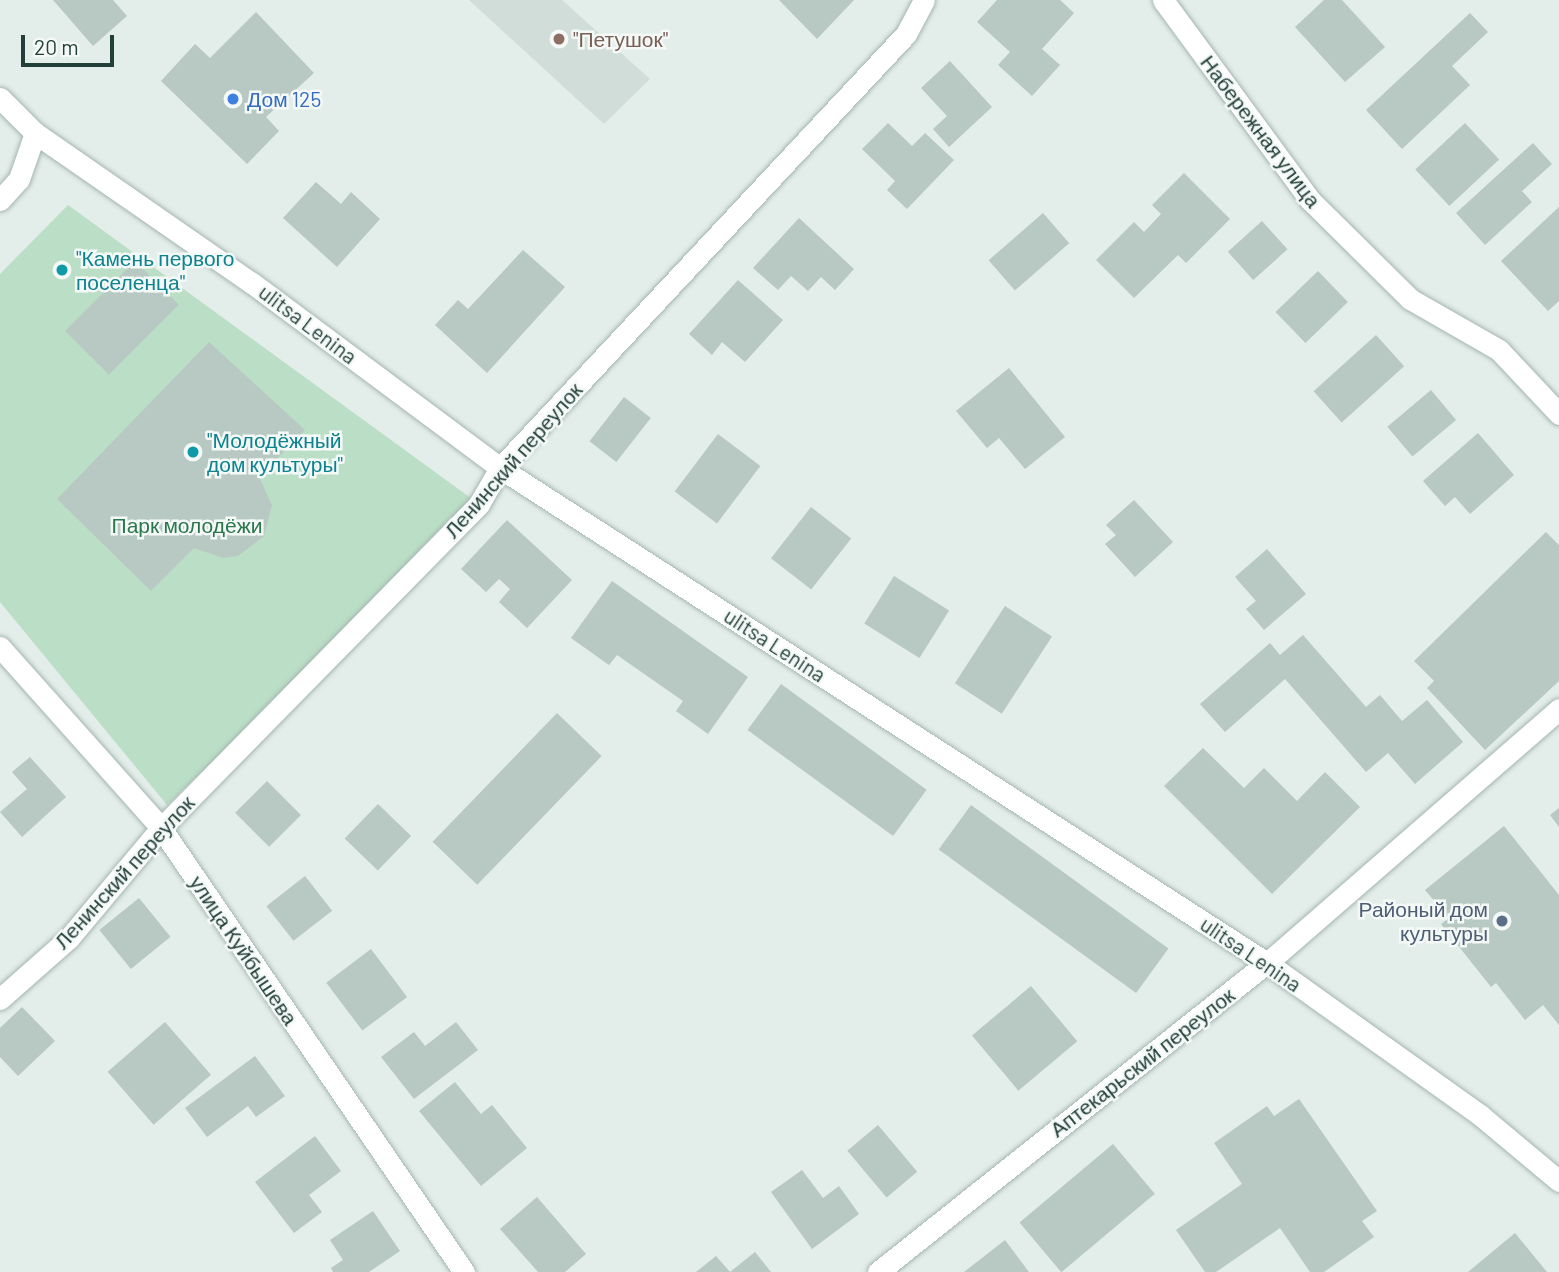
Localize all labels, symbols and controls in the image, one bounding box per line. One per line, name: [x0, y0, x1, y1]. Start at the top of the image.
scale bar: [24, 21, 117, 65]
place label: "Петушок": [573, 26, 668, 52]
marker: "Петушок": [551, 31, 567, 47]
text: 20 m: [34, 34, 79, 59]
street label: Набережная улица: [1196, 50, 1326, 212]
place label: Дом 125: [247, 86, 321, 112]
marker: Дом 125: [225, 91, 241, 107]
place label: "Камень первого поселенца": [76, 245, 234, 295]
marker: "Камень первого поселенца": [54, 262, 70, 278]
street label: ulitsa Lenina: [254, 279, 362, 369]
street label: Ленинский переулок: [439, 377, 587, 543]
place label: "Молодёжный дом культуры": [207, 427, 343, 477]
marker: "Молодёжный дом культуры": [185, 444, 201, 460]
park label: Парк молодёжи: [112, 512, 262, 538]
street label: ulitsa Lenina: [720, 603, 830, 687]
street label: Ленинский переулок: [49, 790, 199, 954]
street label: улица Куйбышева: [185, 871, 303, 1029]
place label: Районый дом культуры: [1359, 896, 1488, 946]
street label: ulitsa Lenina: [1196, 911, 1306, 997]
marker: Районый дом культуры: [1494, 913, 1510, 929]
street label: Аптекарьский переулок: [1045, 982, 1239, 1142]

